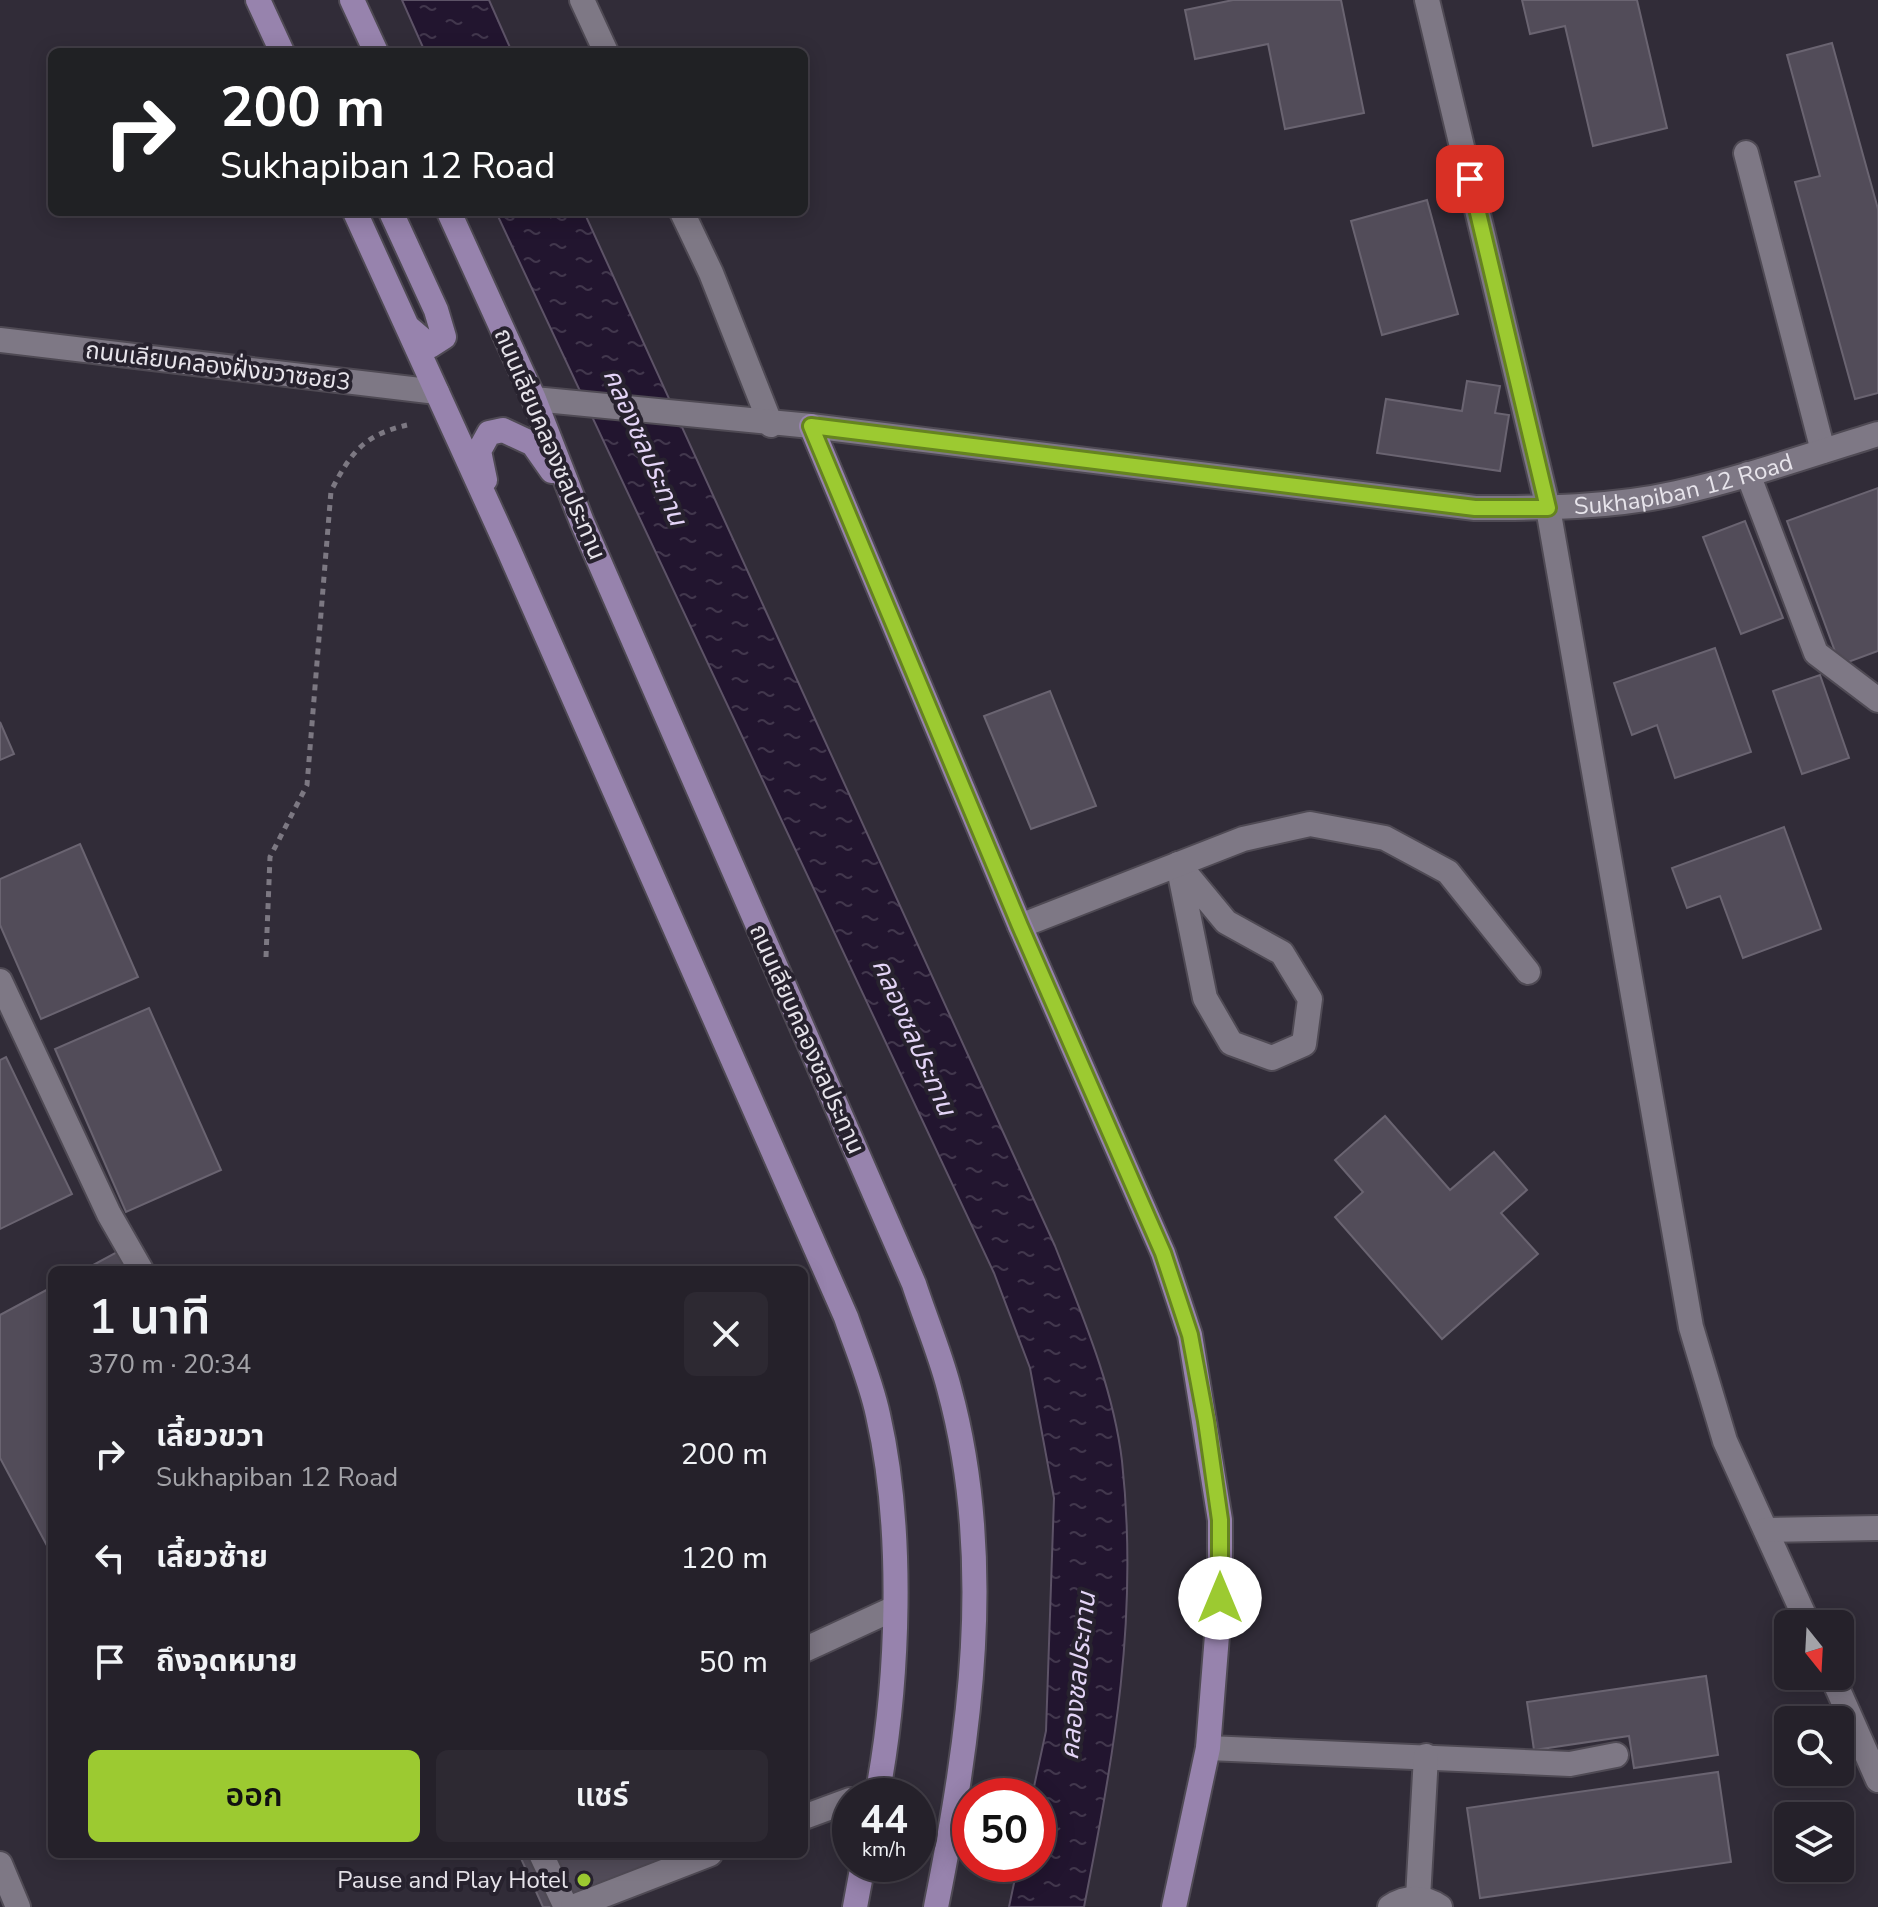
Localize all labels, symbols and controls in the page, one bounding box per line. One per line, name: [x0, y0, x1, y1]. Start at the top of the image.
text: 200 m: [220, 69, 385, 146]
icon: right: [88, 80, 192, 184]
text: Sukhapiban 12 Road: [220, 142, 555, 191]
pin: [1436, 145, 1504, 213]
icon: arrive: [1448, 157, 1492, 201]
street label: ถนนเลียบคลองชลประทาน: [487, 323, 613, 565]
street label: ถนนเลียบคลองฝั่งขวาซอย3: [83, 334, 353, 398]
water label: คลองชลประทาน: [595, 363, 696, 533]
street label: Sukhapiban 12 Road: [1573, 446, 1797, 522]
street label: ถนนเลียบคลองชลประทาน: [742, 919, 872, 1159]
water label: คลองชลประทาน: [864, 953, 965, 1123]
text: 1 นาที: [88, 1284, 211, 1350]
button: close: [684, 1292, 768, 1376]
text: 370 m · 20:34: [88, 1347, 251, 1382]
text: เลี้ยวขวา: [156, 1416, 264, 1457]
icon: right: [88, 1432, 132, 1476]
text: 200 m: [681, 1434, 768, 1475]
text: Sukhapiban 12 Road: [156, 1460, 398, 1495]
icon: left: [88, 1536, 132, 1580]
text: เลี้ยวซ้าย: [156, 1537, 268, 1578]
text: 120 m: [681, 1538, 768, 1579]
position arrow: [1178, 1556, 1262, 1640]
water label: คลองชลประทาน: [1052, 1588, 1104, 1762]
north arrow: [1774, 1610, 1854, 1690]
map controls: [1774, 1610, 1854, 1882]
icon: arrive: [88, 1640, 132, 1684]
text: ถึงจุดหมาย: [156, 1641, 297, 1682]
text: 50 m: [699, 1642, 768, 1683]
button: search: [1774, 1706, 1854, 1786]
button: ออก: [88, 1750, 420, 1842]
button: แชร์: [436, 1750, 768, 1842]
speed limit sign: 50: [952, 1778, 1056, 1882]
text: 44: [860, 1793, 908, 1847]
button: layers: [1774, 1802, 1854, 1882]
text: km/h: [862, 1836, 906, 1863]
place label: Pause and Play Hotel: [337, 1864, 568, 1896]
marker: Pause and Play Hotel: [575, 1871, 593, 1889]

